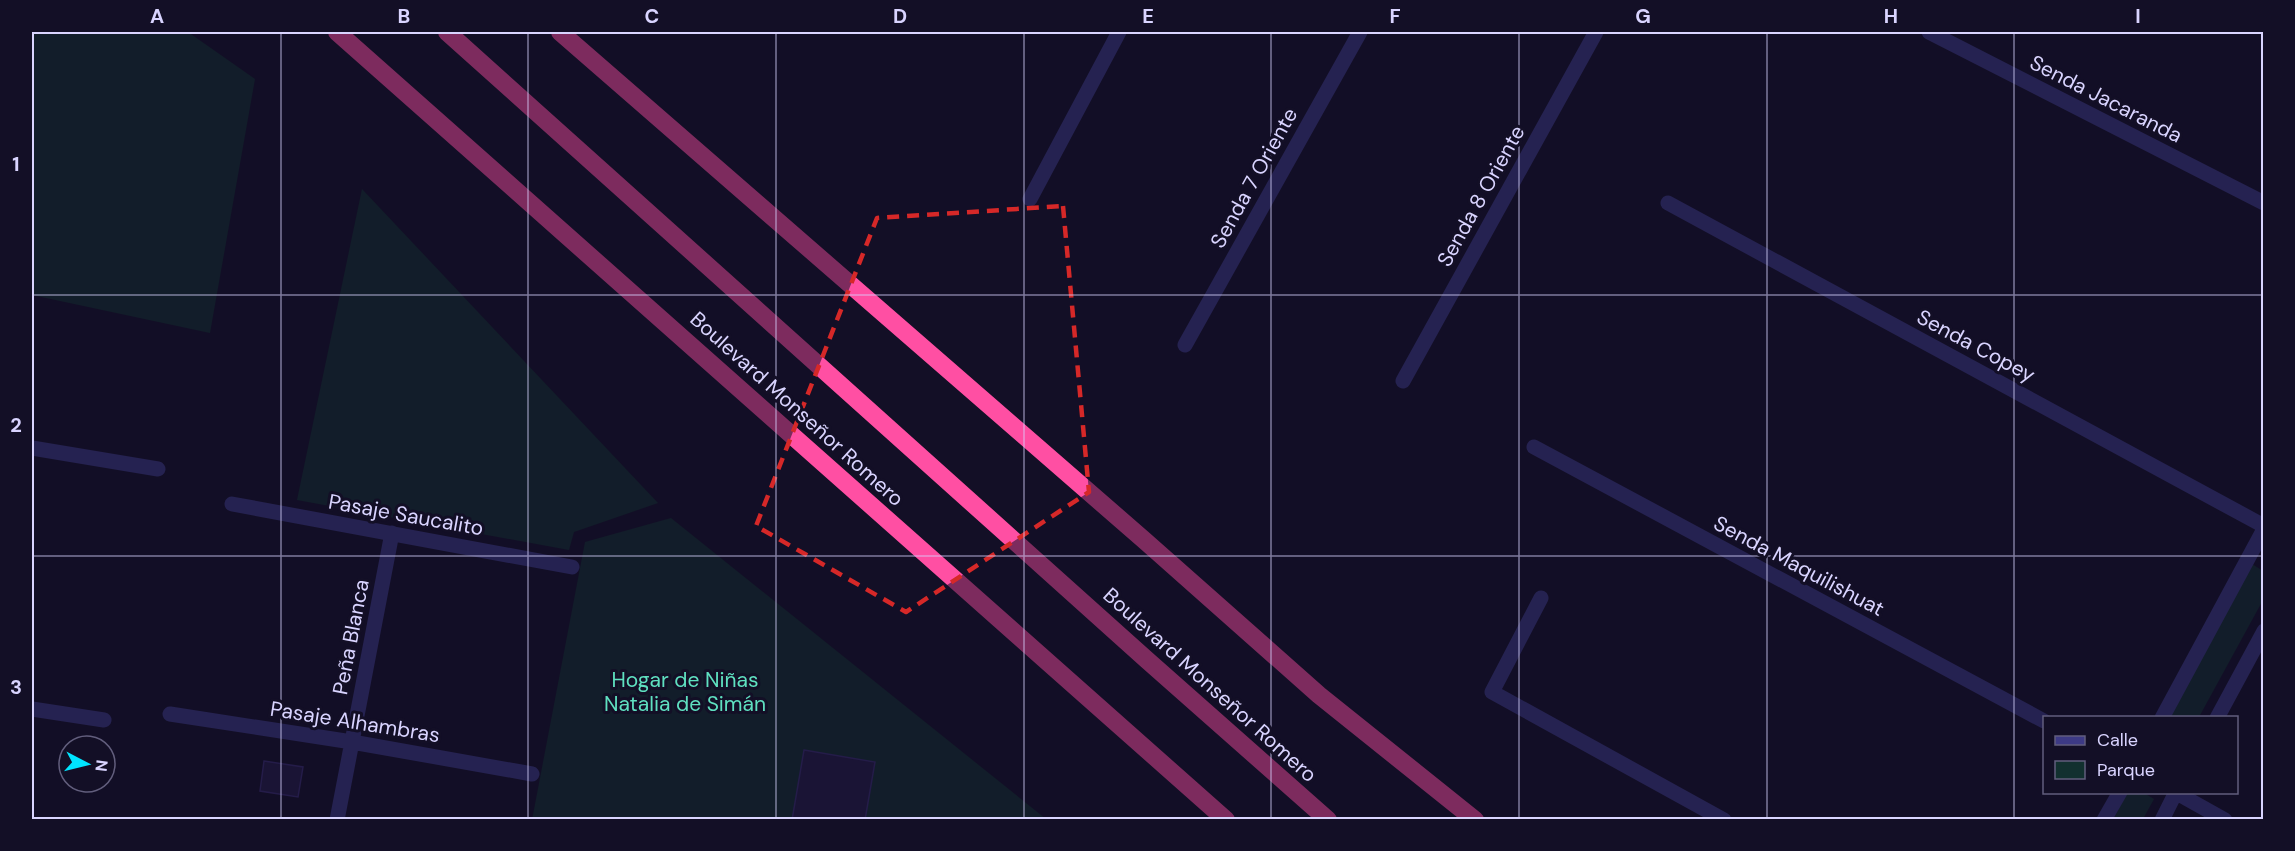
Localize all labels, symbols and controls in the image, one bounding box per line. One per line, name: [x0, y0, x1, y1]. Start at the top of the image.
text: A: [150, 3, 164, 29]
text: B: [398, 3, 410, 29]
text: C: [645, 3, 659, 29]
text: D: [893, 3, 907, 29]
text: E: [1142, 3, 1154, 29]
text: F: [1389, 3, 1401, 29]
text: G: [1635, 3, 1651, 29]
text: H: [1884, 3, 1898, 29]
text: I: [2135, 3, 2141, 29]
street label: Senda Jacaranda: [2025, 48, 2187, 150]
street label: Senda 7 Oriente: [1204, 103, 1304, 253]
street label: Senda 8 Oriente: [1431, 120, 1531, 272]
text: 1: [12, 151, 20, 177]
street label: Senda Copey: [1912, 303, 2040, 389]
street label: Boulevard Monseñor Romero: [684, 305, 910, 513]
text: 2: [10, 412, 22, 438]
street label: Pasaje Saucalito: [326, 488, 486, 542]
street label: Senda Maquilishuat: [1709, 509, 1889, 623]
street label: Peña Blanca: [326, 577, 376, 697]
street label: Boulevard Monseñor Romero: [1097, 581, 1323, 789]
park label: Hogar de Niñas Natalia de Simán: [604, 666, 766, 718]
text: 3: [10, 674, 22, 700]
street label: Pasaje Alhambras: [268, 695, 442, 749]
legend: [2043, 716, 2238, 794]
text: Calle: [2097, 728, 2138, 752]
north arrow: [57, 734, 117, 794]
text: Parque: [2097, 758, 2155, 782]
text: N: [90, 759, 113, 773]

